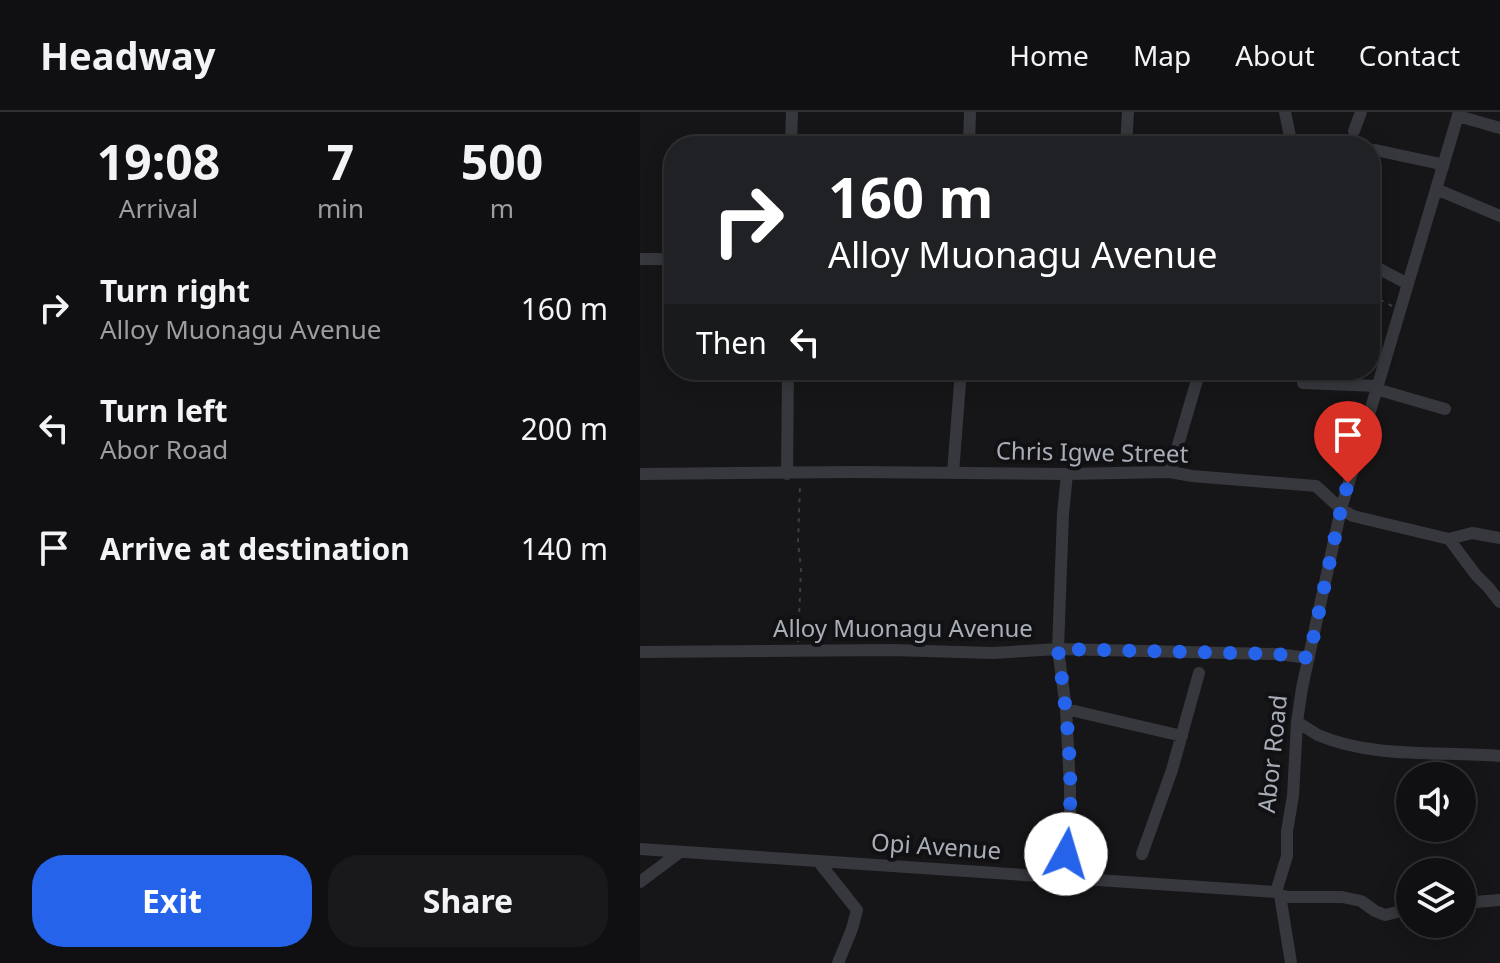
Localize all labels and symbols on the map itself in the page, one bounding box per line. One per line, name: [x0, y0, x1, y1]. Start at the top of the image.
pin: [1314, 401, 1382, 483]
street label: Chris Igwe Street: [996, 433, 1189, 470]
street label: Alloy Muonagu Avenue: [773, 611, 1033, 644]
street label: Abor Road: [1249, 693, 1294, 814]
position arrow: [1024, 812, 1108, 896]
street label: Opi Avenue: [870, 825, 1002, 867]

